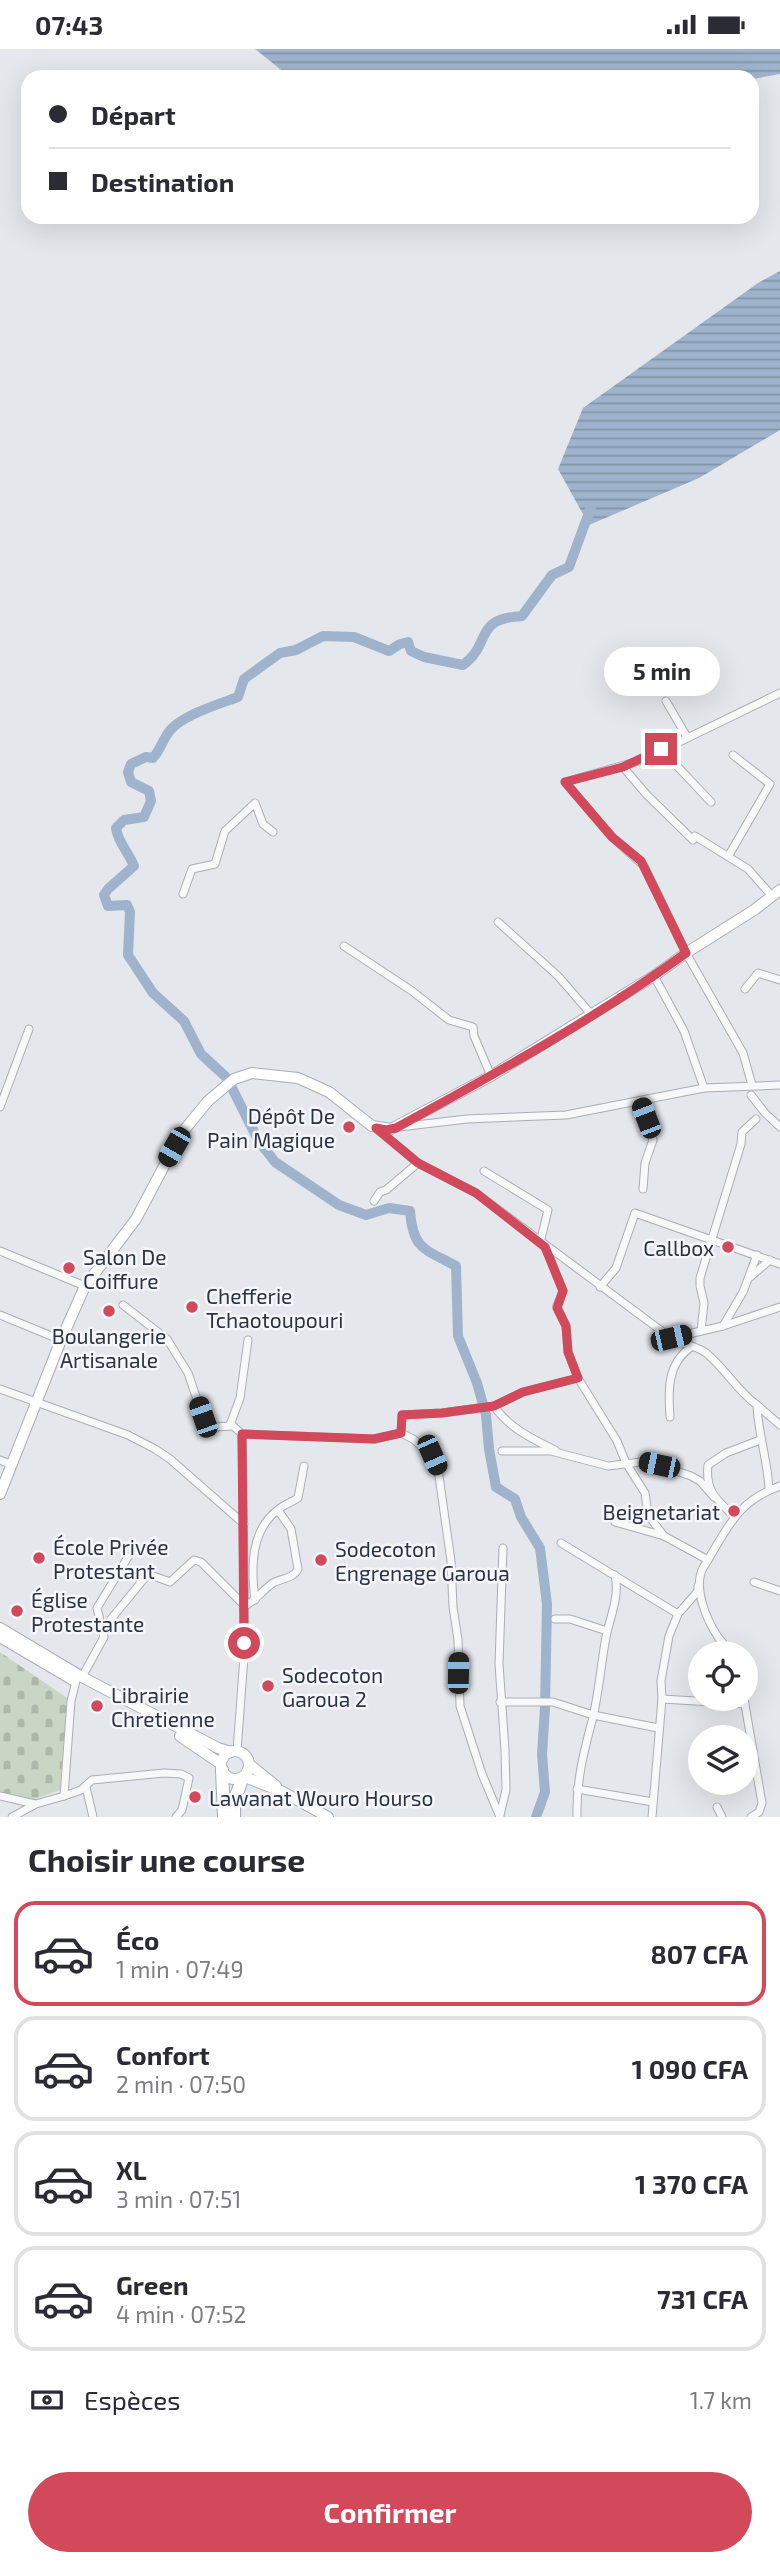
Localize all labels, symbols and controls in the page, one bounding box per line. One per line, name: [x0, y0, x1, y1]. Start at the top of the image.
text: 07:43: [35, 9, 103, 40]
text: Départ: [91, 99, 176, 130]
text: Destination: [91, 166, 234, 197]
callout: 5 min: [603, 647, 719, 697]
text: 5 min: [633, 657, 691, 685]
route end: [645, 733, 677, 765]
car: [629, 1095, 664, 1141]
place label: Dépôt De Pain Magique: [207, 1103, 335, 1152]
marker: Dépôt De Pain Magique: [341, 1119, 357, 1135]
car: [155, 1124, 194, 1170]
place label: Callbox: [643, 1235, 714, 1260]
marker: Callbox: [720, 1239, 736, 1255]
place label: Salon De Coiffure: [83, 1244, 167, 1293]
marker: Salon De Coiffure: [61, 1260, 77, 1276]
place label: Chefferie Tchaotoupouri: [206, 1283, 343, 1332]
marker: Chefferie Tchaotoupouri: [184, 1299, 200, 1315]
marker: Boulangerie Artisanale: [101, 1303, 117, 1319]
place label: Boulangerie Artisanale: [52, 1323, 166, 1372]
car: [649, 1323, 694, 1353]
car: [187, 1394, 220, 1440]
car: [414, 1432, 451, 1478]
car: [637, 1450, 682, 1480]
place label: Beignetariat: [603, 1499, 720, 1524]
marker: Beignetariat: [726, 1503, 742, 1519]
place label: École Privée Protestant: [53, 1534, 169, 1583]
place label: Sodecoton Engrenage Garoua: [335, 1536, 510, 1585]
marker: École Privée Protestant: [31, 1550, 47, 1566]
marker: Sodecoton Engrenage Garoua: [313, 1552, 329, 1568]
place label: Église Protestante: [31, 1587, 144, 1636]
marker: Église Protestante: [9, 1603, 25, 1619]
route start: [228, 1627, 260, 1659]
map controls: [688, 1641, 758, 1795]
button: locate: [688, 1641, 758, 1711]
car: [448, 1652, 469, 1694]
place label: Sodecoton Garoua 2: [282, 1662, 383, 1711]
marker: Sodecoton Garoua 2: [260, 1678, 276, 1694]
place label: Librairie Chretienne: [111, 1682, 215, 1731]
marker: Librairie Chretienne: [89, 1698, 105, 1714]
button: layers: [688, 1725, 758, 1795]
place label: Lawanat Wouro Hourso: [209, 1785, 433, 1810]
marker: Lawanat Wouro Hourso: [187, 1789, 203, 1805]
text: Choisir une course: [28, 1840, 305, 1878]
icon: car: [32, 1922, 95, 1985]
text: Éco: [116, 1924, 159, 1955]
text: 807 CFA: [650, 1938, 748, 1969]
text: 1 min · 07:49: [116, 1955, 244, 1983]
icon: car: [32, 2037, 95, 2100]
text: Confort: [116, 2039, 210, 2070]
text: 1 090 CFA: [632, 2053, 748, 2084]
text: 2 min · 07:50: [116, 2070, 246, 2098]
icon: car: [32, 2152, 95, 2215]
text: XL: [116, 2154, 147, 2185]
text: 1 370 CFA: [635, 2168, 748, 2199]
text: 3 min · 07:51: [116, 2185, 241, 2213]
icon: car: [32, 2267, 95, 2330]
text: Green: [116, 2269, 189, 2300]
text: 731 CFA: [657, 2283, 748, 2314]
text: 4 min · 07:52: [116, 2300, 247, 2328]
icon: cash: [28, 2381, 66, 2419]
text: Espèces: [84, 2384, 181, 2415]
text: 1.7 km: [690, 2386, 752, 2414]
button: Confirmer: [28, 2472, 752, 2552]

